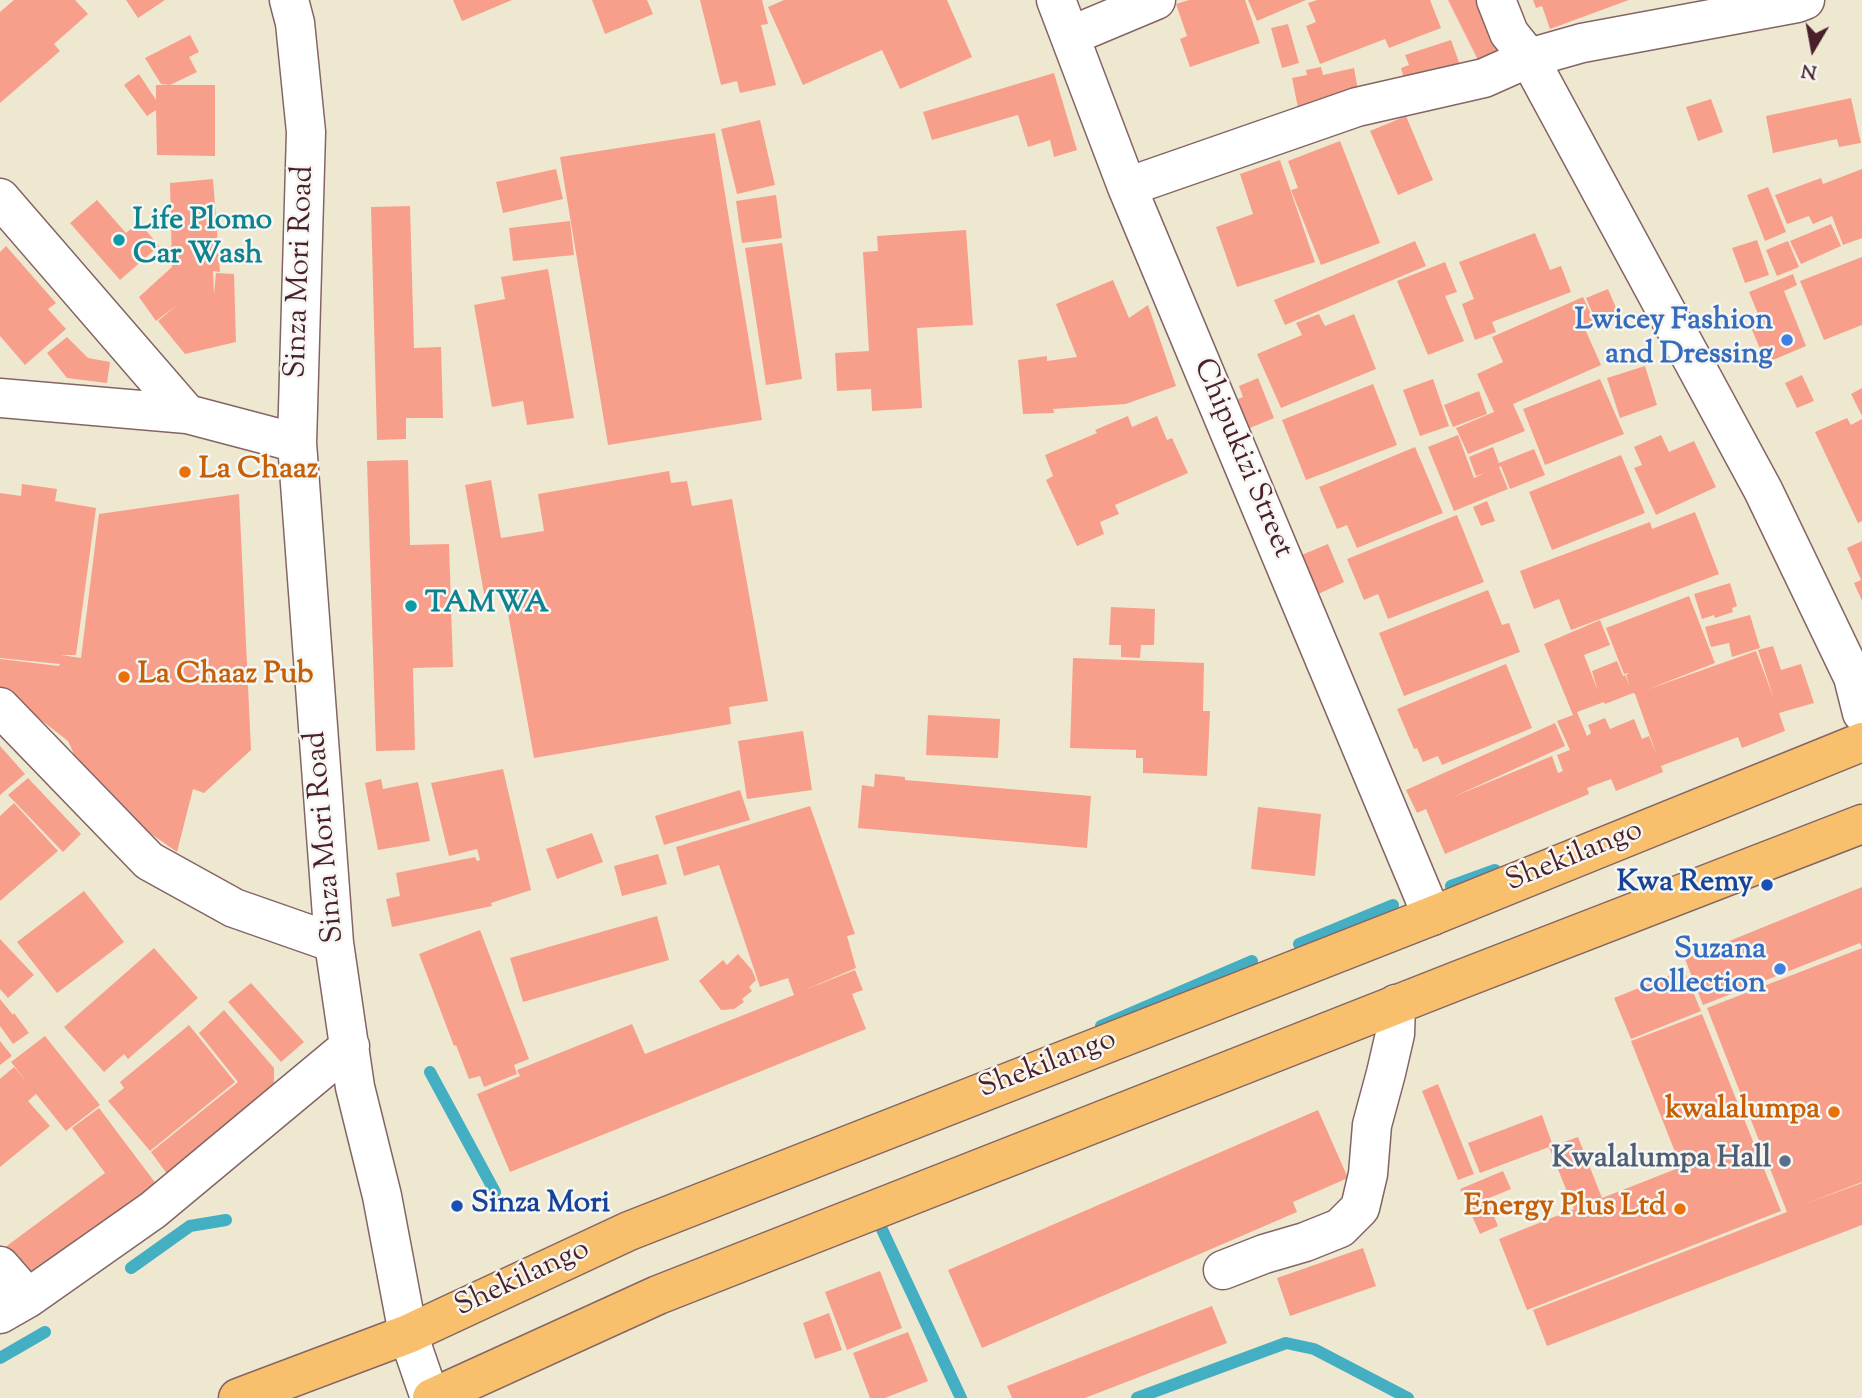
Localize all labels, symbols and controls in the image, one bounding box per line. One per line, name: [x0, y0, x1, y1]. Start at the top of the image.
north arrow: [1778, 14, 1848, 84]
text: N: [1799, 56, 1819, 85]
street label: Sinza Mori Road: [280, 165, 324, 379]
place label: Life Plomo Car Wash: [133, 205, 272, 276]
marker: Life Plomo Car Wash: [111, 232, 127, 248]
place label: Lwicey Fashion and Dressing: [1575, 305, 1773, 376]
marker: Lwicey Fashion and Dressing: [1779, 332, 1795, 348]
street label: Chipukizi Street: [1183, 354, 1299, 564]
place label: La Chaaz: [199, 454, 318, 490]
marker: La Chaaz: [177, 464, 193, 480]
place label: TAMWA: [425, 588, 549, 624]
marker: TAMWA: [403, 598, 419, 614]
place label: La Chaaz Pub: [138, 659, 313, 695]
marker: La Chaaz Pub: [116, 669, 132, 685]
street label: Sinza Mori Road: [300, 729, 354, 945]
street label: Shekilango: [1501, 814, 1649, 902]
place label: Kwa Remy: [1617, 867, 1753, 903]
marker: Kwa Remy: [1759, 877, 1775, 893]
place label: Suzana collection: [1640, 934, 1766, 1004]
marker: Suzana collection: [1772, 961, 1788, 977]
street label: Shekilango: [974, 1023, 1122, 1109]
place label: kwalalumpa: [1665, 1094, 1820, 1130]
marker: kwalalumpa: [1826, 1104, 1842, 1120]
place label: Kwalalumpa Hall: [1551, 1143, 1771, 1179]
marker: Kwalalumpa Hall: [1777, 1153, 1793, 1169]
place label: Sinza Mori: [471, 1188, 610, 1224]
place label: Energy Plus Ltd: [1464, 1191, 1666, 1227]
marker: Sinza Mori: [449, 1198, 465, 1214]
marker: Energy Plus Ltd: [1672, 1201, 1688, 1217]
street label: Shekilango: [450, 1233, 596, 1327]

